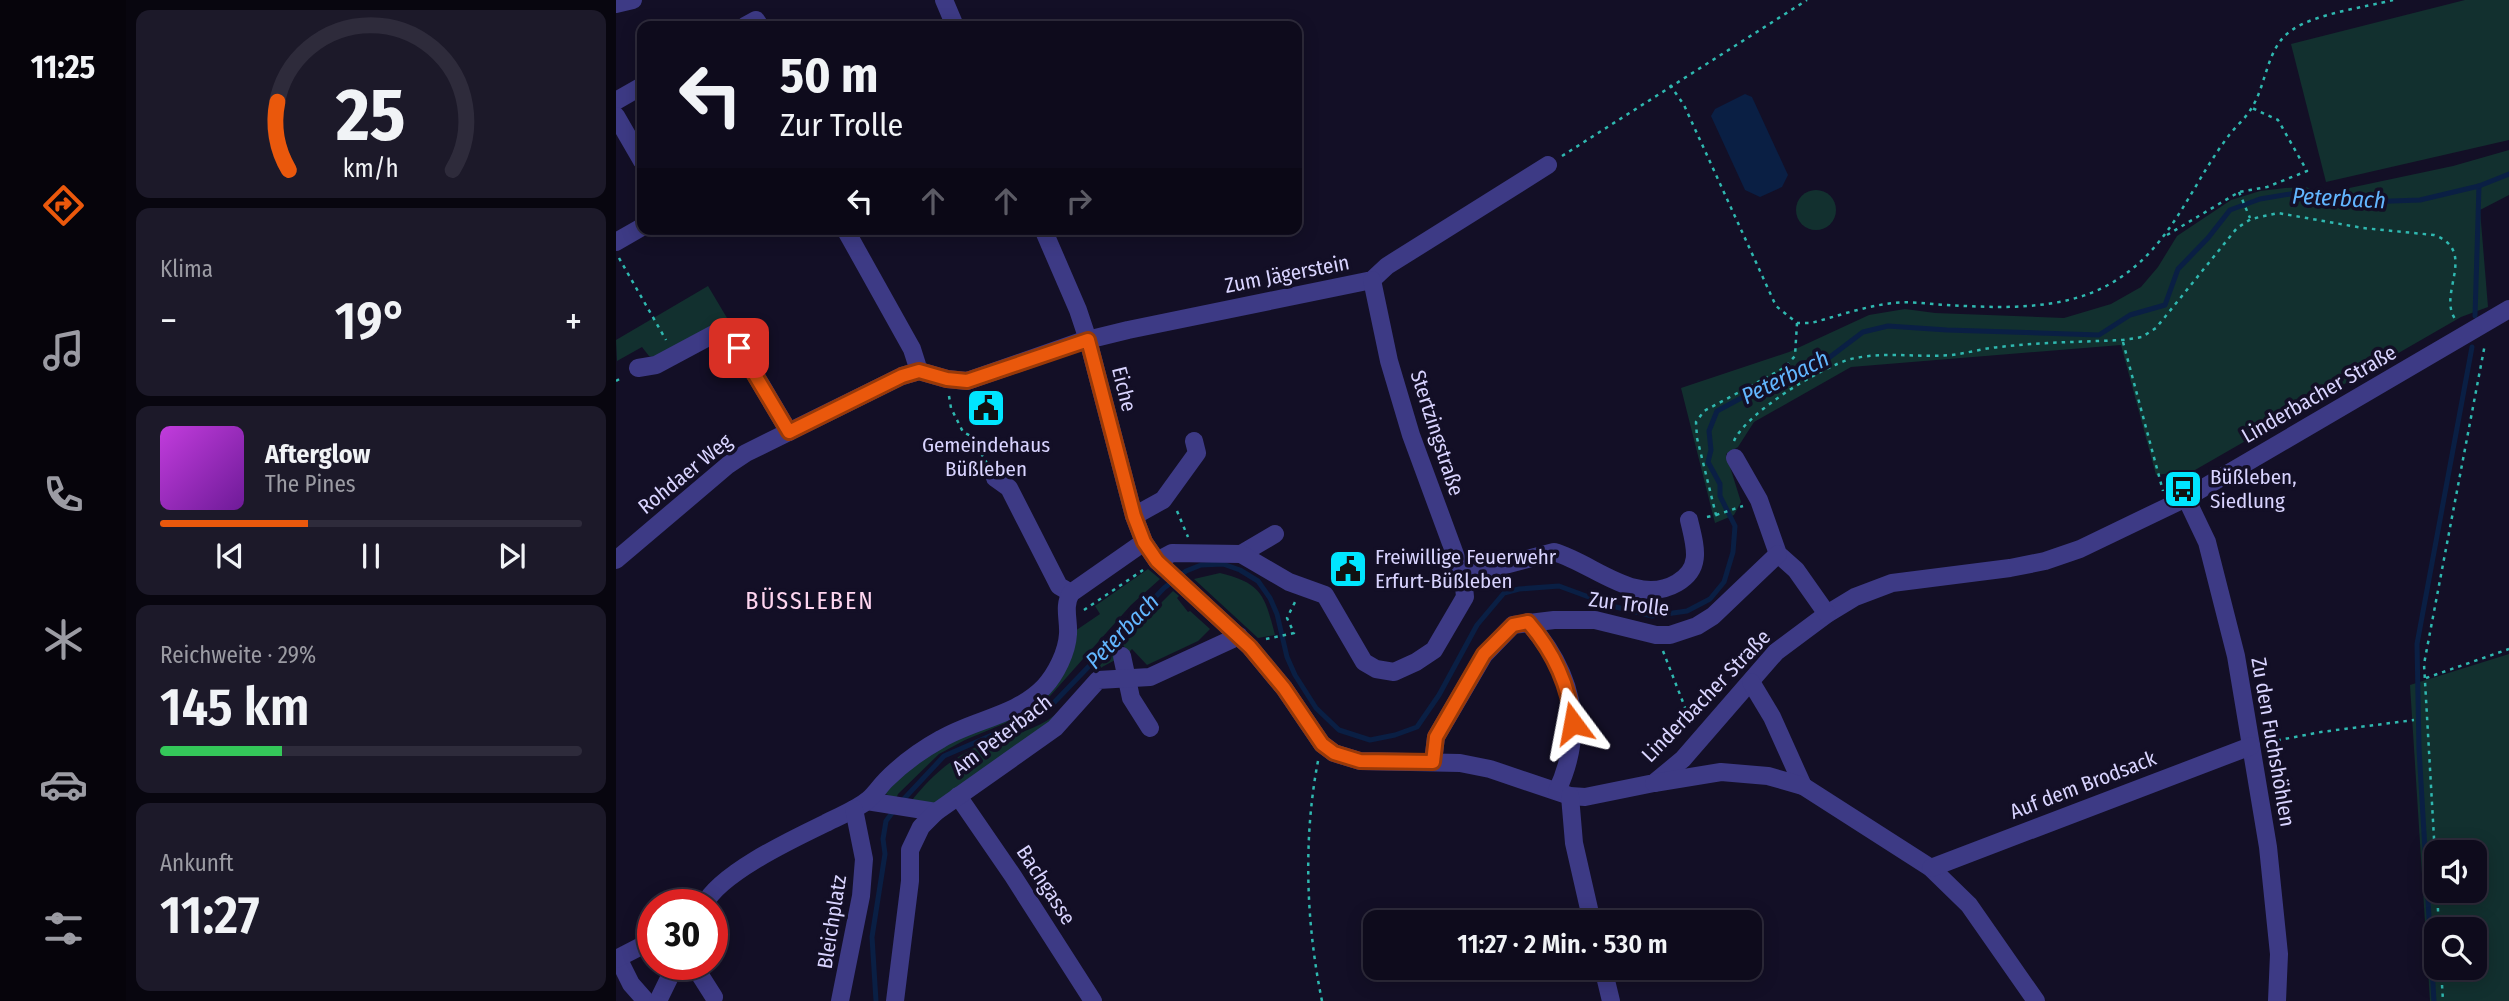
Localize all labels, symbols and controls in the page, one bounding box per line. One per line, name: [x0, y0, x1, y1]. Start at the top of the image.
text: 50 m: [780, 46, 878, 105]
text: 11:25: [31, 48, 95, 86]
icon: left: [665, 49, 756, 140]
text: 25: [335, 72, 406, 159]
text: Zur Trolle: [780, 106, 903, 144]
text: km/h: [343, 154, 399, 184]
icon: directions: [39, 181, 88, 230]
icon: left: [841, 182, 879, 220]
icon: ahead: [914, 182, 952, 220]
icon: ahead: [987, 182, 1025, 220]
icon: right: [1060, 182, 1098, 220]
water label: Peterbach: [2291, 182, 2387, 214]
street label: Zum Jägerstein: [1222, 249, 1352, 299]
text: Klima: [160, 255, 213, 283]
text: 19°: [335, 290, 407, 353]
text: −: [160, 298, 177, 344]
text: +: [565, 298, 582, 344]
pin: [709, 318, 769, 378]
icon: music: [39, 326, 88, 375]
icon: arrive: [720, 329, 758, 367]
street label: Linderbacher Straße: [2237, 339, 2401, 449]
water label: Peterbach: [1737, 344, 1833, 410]
street label: Eiche: [1106, 364, 1142, 414]
street label: Stertzingstraße: [1404, 367, 1470, 499]
public building icon: Gemeindehaus Büßleben: [965, 387, 1007, 429]
street label: Rohdaer Weg: [633, 428, 737, 520]
place label: Gemeindehaus Büßleben: [922, 432, 1050, 482]
text: Afterglow: [265, 439, 370, 470]
place label: Büßleben, Siedlung: [2210, 464, 2297, 514]
bus stop icon: Büßleben, Siedlung: [2162, 468, 2204, 510]
icon: phone: [39, 470, 88, 519]
text: The Pines: [265, 470, 356, 498]
icon: previous: [211, 537, 249, 575]
icon: pause: [352, 537, 390, 575]
icon: next: [493, 537, 531, 575]
place label: Freiwillige Feuerwehr Erfurt-Büßleben: [1375, 544, 1557, 594]
public building icon: Freiwillige Feuerwehr Erfurt-Büßleben: [1327, 548, 1369, 590]
street label: Zur Trolle: [1587, 586, 1671, 622]
district label: BÜSSLEBEN: [745, 587, 875, 615]
water label: Peterbach: [1079, 588, 1165, 674]
icon: climate: [39, 615, 88, 664]
street label: Linderbacher Straße: [1636, 624, 1776, 768]
text: Reichweite · 29%: [160, 641, 316, 669]
street label: Zu den Fuchshöhlen: [2245, 655, 2301, 829]
text: 145 km: [160, 676, 309, 739]
position arrow: [1536, 686, 1610, 760]
street label: Am Peterbach: [947, 689, 1057, 781]
street label: Auf dem Brodsack: [2006, 745, 2160, 825]
icon: car: [39, 760, 88, 809]
street label: Bachgasse: [1011, 840, 1081, 930]
map controls: [2424, 840, 2487, 980]
button: sound: [2424, 840, 2487, 903]
text: Ankunft: [160, 849, 234, 877]
street label: Bleichplatz: [812, 873, 852, 971]
text: 11:27: [160, 884, 260, 947]
speed limit sign: 30: [637, 889, 728, 980]
icon: filters: [39, 904, 88, 953]
button: search: [2424, 917, 2487, 980]
text: 11:27 · 2 Min. · 530 m: [1457, 929, 1668, 960]

